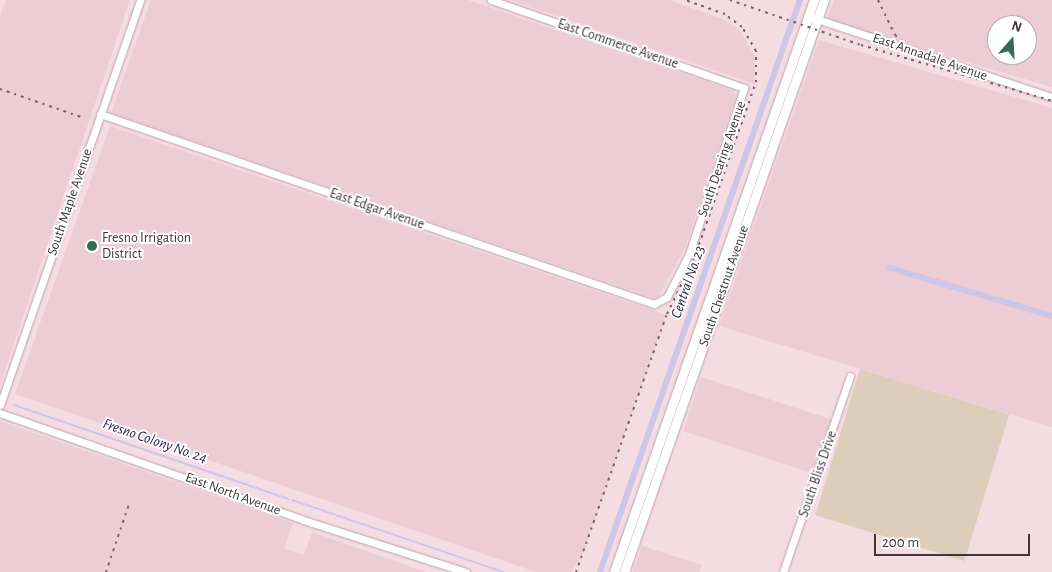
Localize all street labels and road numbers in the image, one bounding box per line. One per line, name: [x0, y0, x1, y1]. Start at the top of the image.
street label: East Commerce Avenue: [555, 15, 681, 73]
street label: East Annadale Avenue: [870, 29, 990, 85]
street label: South Dearing Avenue: [694, 99, 750, 219]
street label: South Maple Avenue: [44, 146, 96, 258]
street label: East Edgar Avenue: [327, 185, 427, 233]
street label: South Chestnut Avenue: [695, 223, 753, 349]
street label: South Bliss Drive: [795, 428, 841, 520]
street label: East North Avenue: [183, 469, 283, 519]

